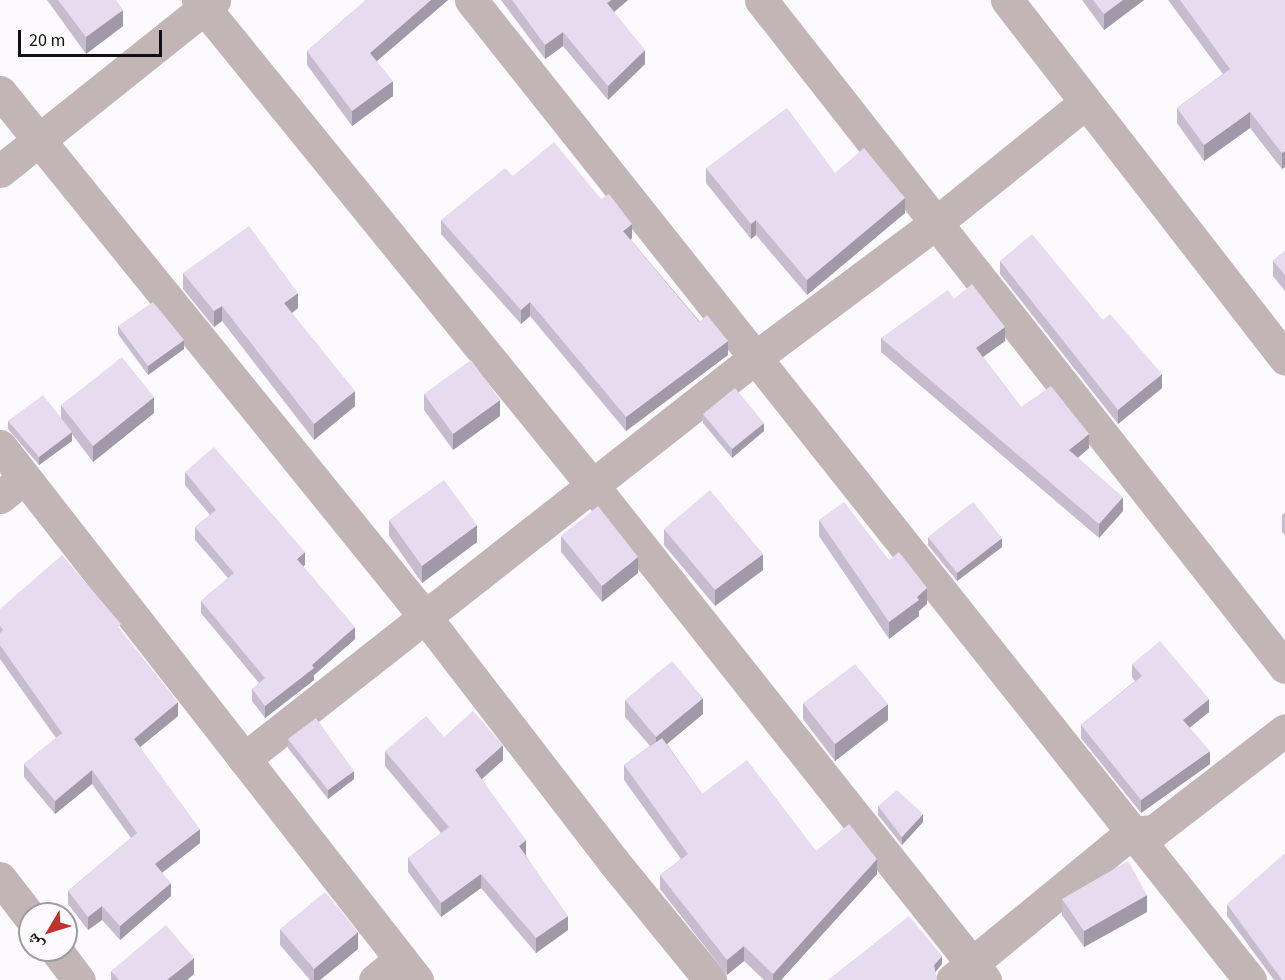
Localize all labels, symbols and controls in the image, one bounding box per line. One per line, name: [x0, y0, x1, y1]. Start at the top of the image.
scale bar: [21, 18, 165, 56]
text: 20 m: [29, 28, 65, 53]
north arrow: [18, 902, 78, 962]
text: ش: [22, 928, 49, 955]

